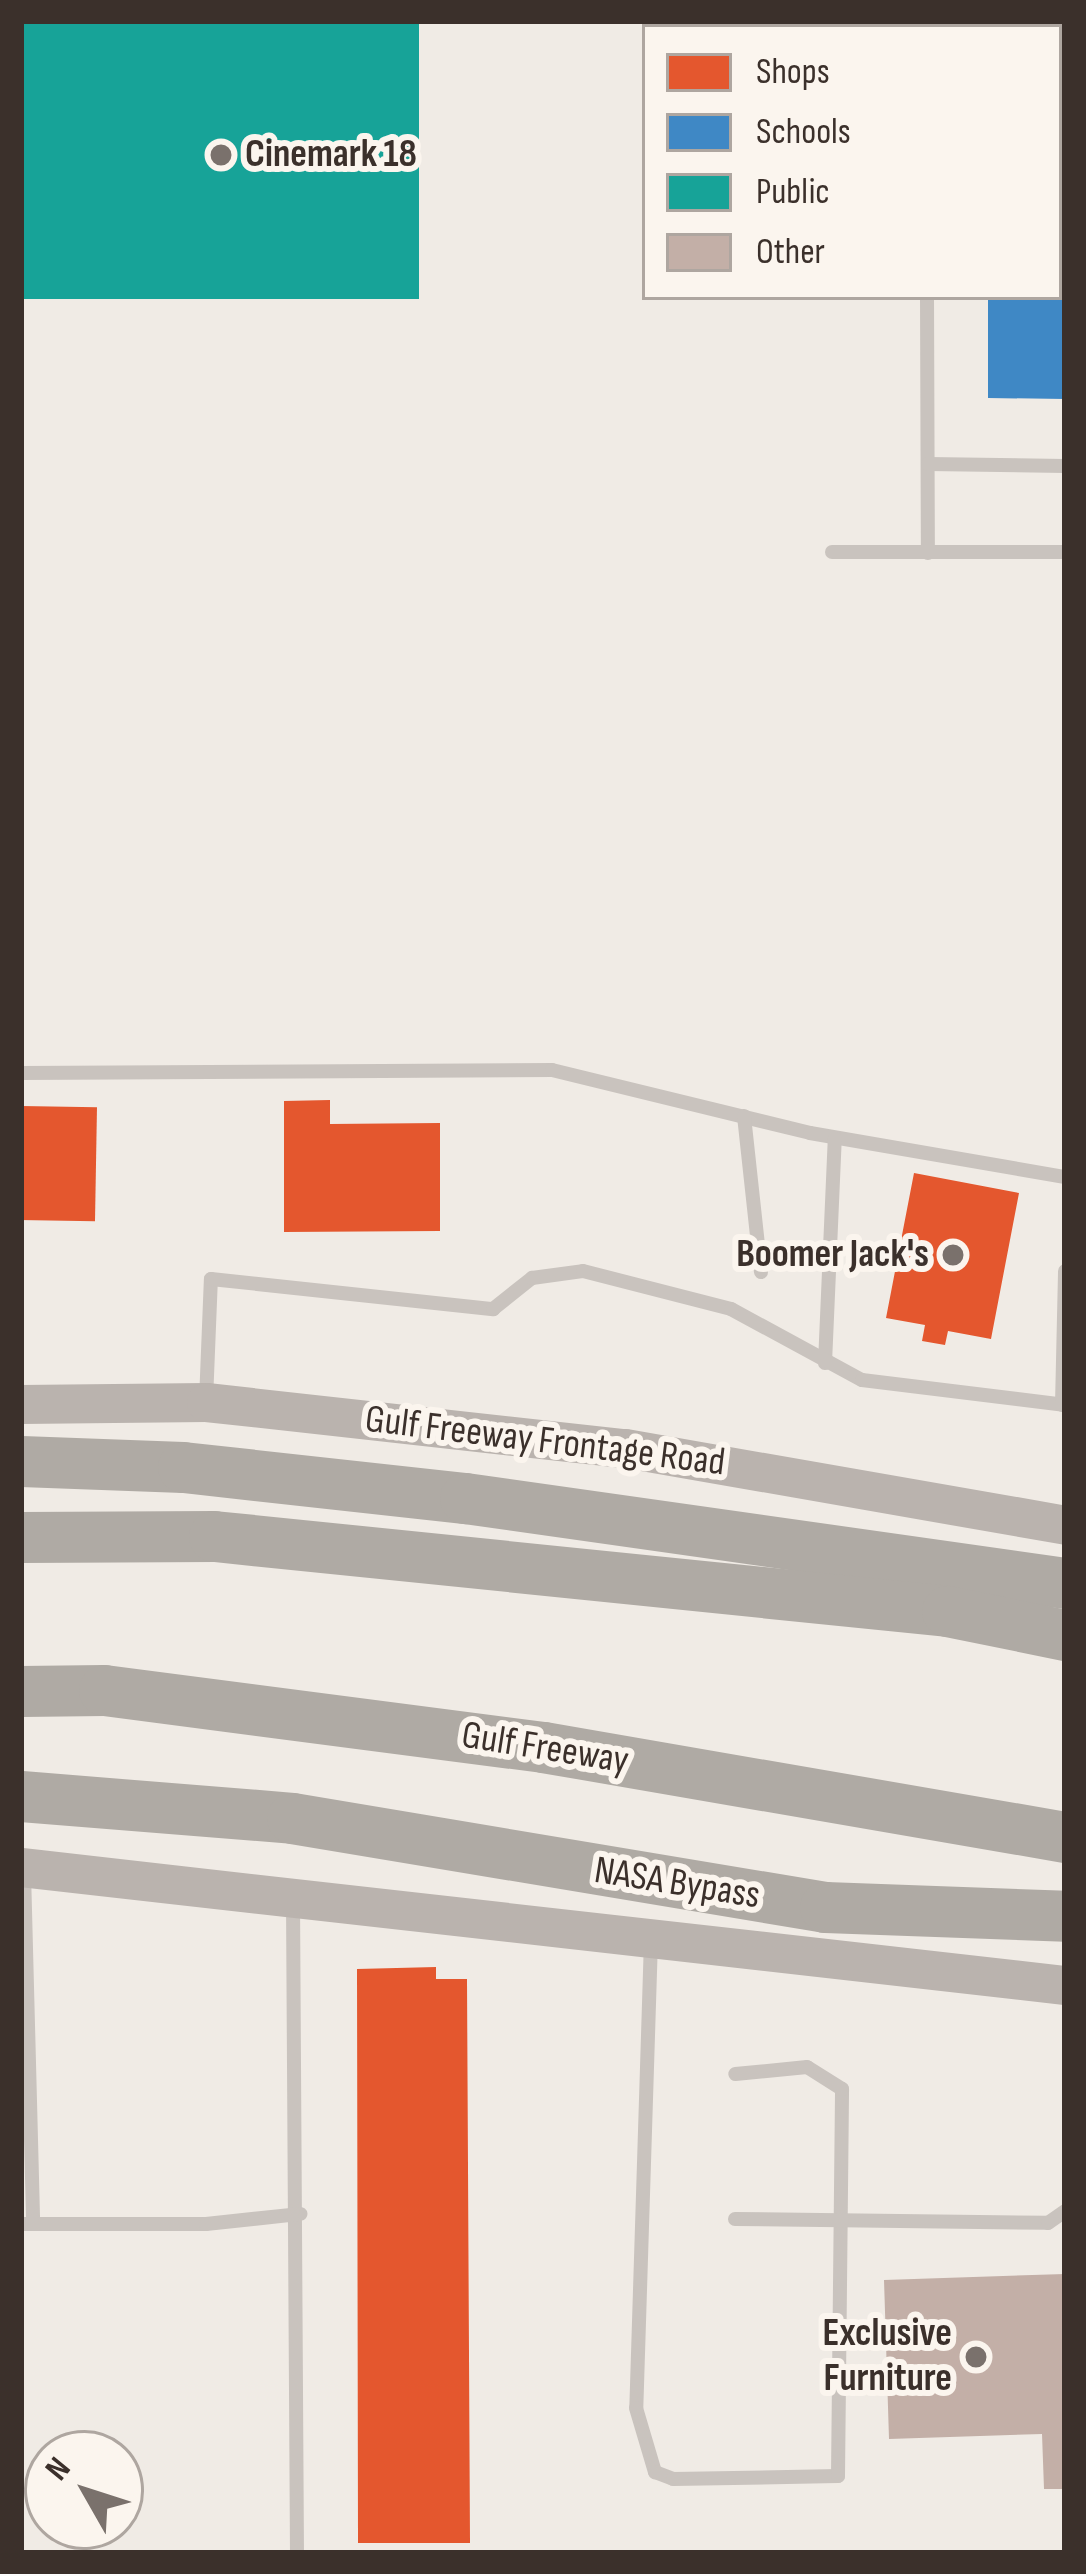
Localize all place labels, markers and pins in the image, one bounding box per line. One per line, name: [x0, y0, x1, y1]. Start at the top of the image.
place label: Cinemark 18: [245, 132, 417, 178]
marker: Cinemark 18: [208, 142, 234, 168]
place label: Boomer Jack's: [736, 1232, 929, 1278]
marker: Boomer Jack's: [940, 1242, 966, 1268]
place label: Exclusive Furniture: [823, 2312, 952, 2403]
marker: Exclusive Furniture: [963, 2344, 989, 2370]

